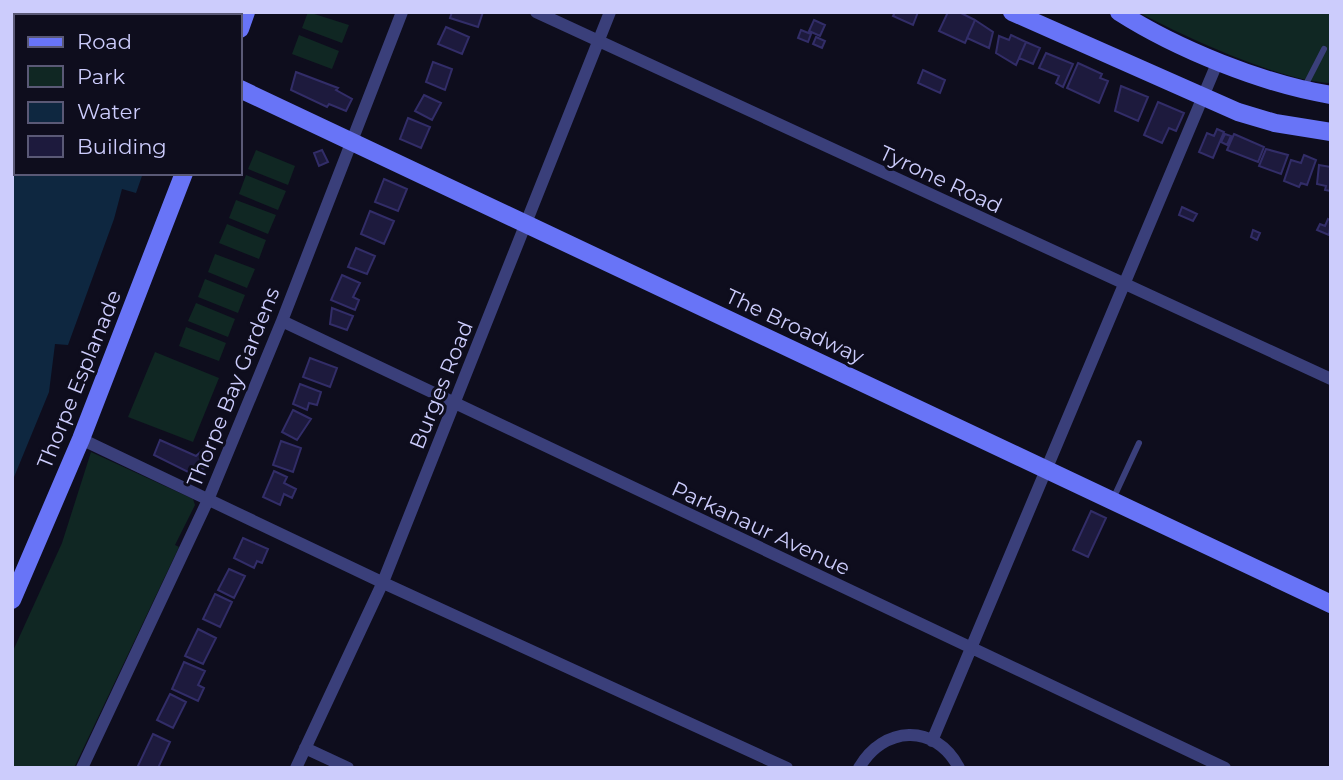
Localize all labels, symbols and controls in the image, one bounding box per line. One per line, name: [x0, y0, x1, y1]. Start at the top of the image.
legend: [14, 14, 242, 175]
text: Road: [77, 29, 132, 54]
text: Park: [77, 64, 125, 89]
text: Water: [77, 99, 141, 124]
text: Building: [77, 134, 167, 159]
street label: Tyrone Road: [876, 140, 1006, 218]
street label: The Broadway: [722, 283, 869, 369]
street label: Thorpe Bay Gardens: [182, 284, 284, 490]
street label: Thorpe Esplanade: [32, 286, 126, 472]
street label: Burges Road: [404, 317, 478, 453]
street label: Parkanaur Avenue: [668, 476, 854, 580]

